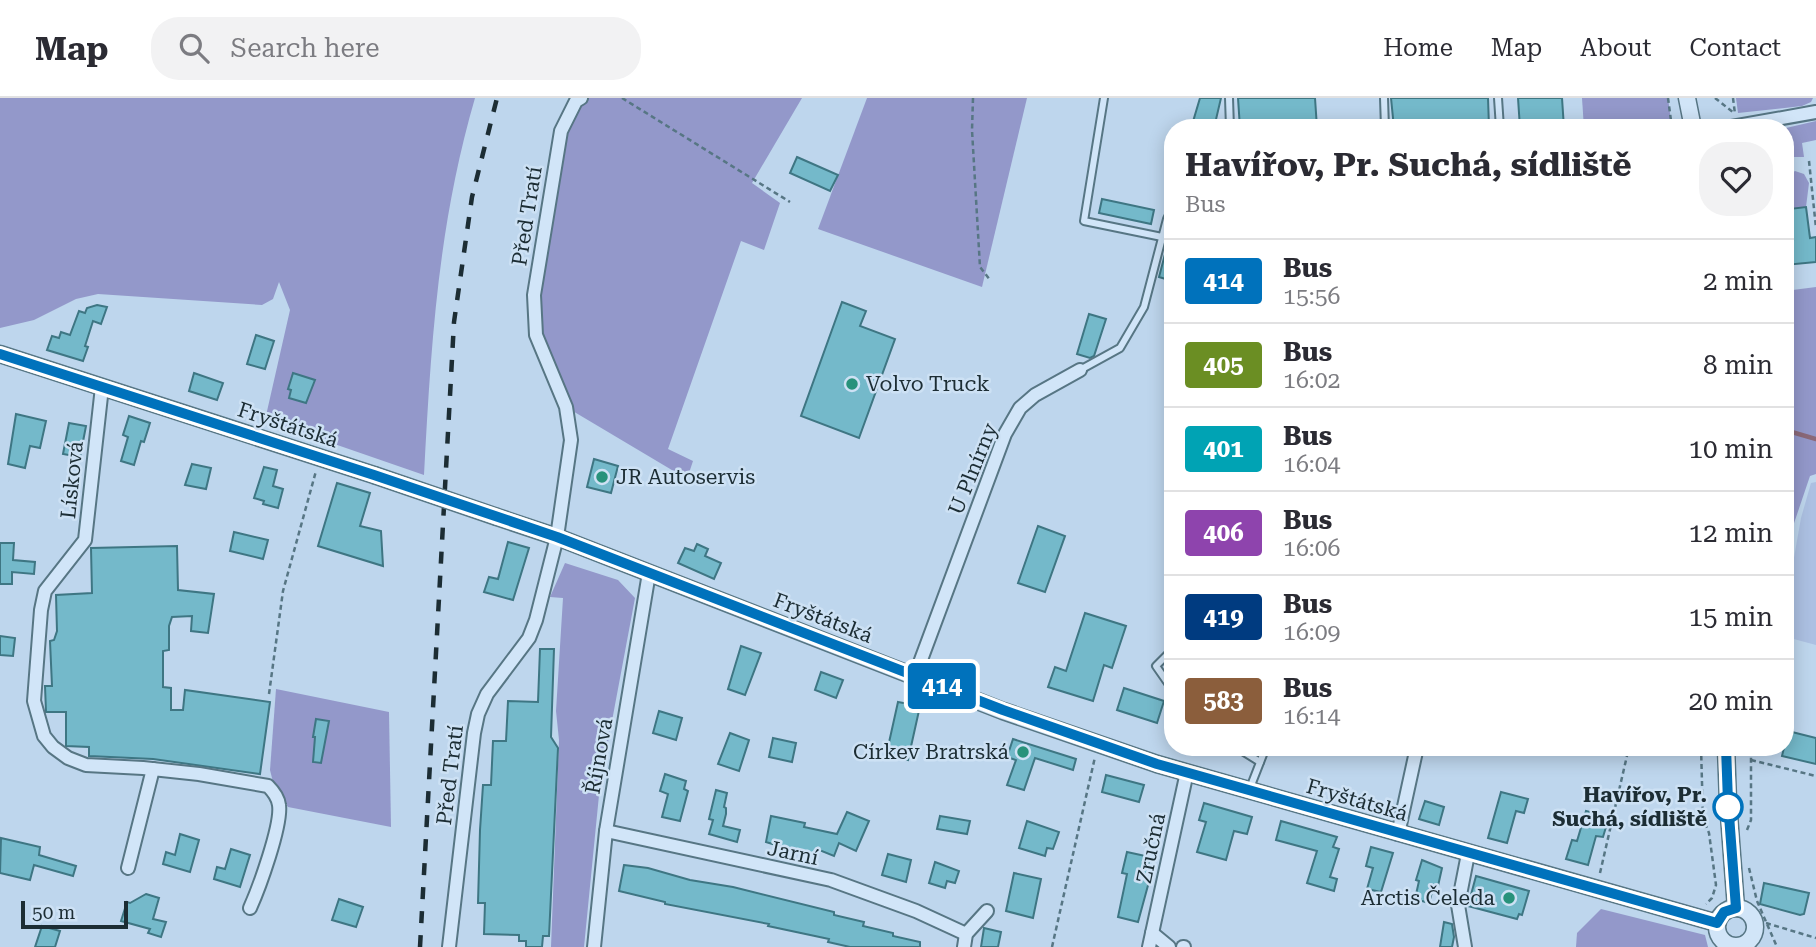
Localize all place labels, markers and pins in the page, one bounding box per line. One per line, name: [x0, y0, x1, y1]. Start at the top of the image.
place label: Volvo Truck: [866, 372, 989, 396]
marker: Volvo Truck: [844, 376, 860, 392]
place label: JR Autoservis: [616, 465, 755, 489]
marker: JR Autoservis: [594, 469, 610, 485]
place label: Církev Bratrská: [853, 740, 1010, 764]
marker: Církev Bratrská: [1015, 744, 1031, 760]
place label: Havířov, Pr. Suchá, sídliště: [1552, 783, 1707, 831]
marker: Havířov, Pr. Suchá, sídliště: [1713, 792, 1743, 822]
place label: Arctis Čeleda: [1361, 885, 1496, 910]
marker: Arctis Čeleda: [1501, 890, 1517, 906]

